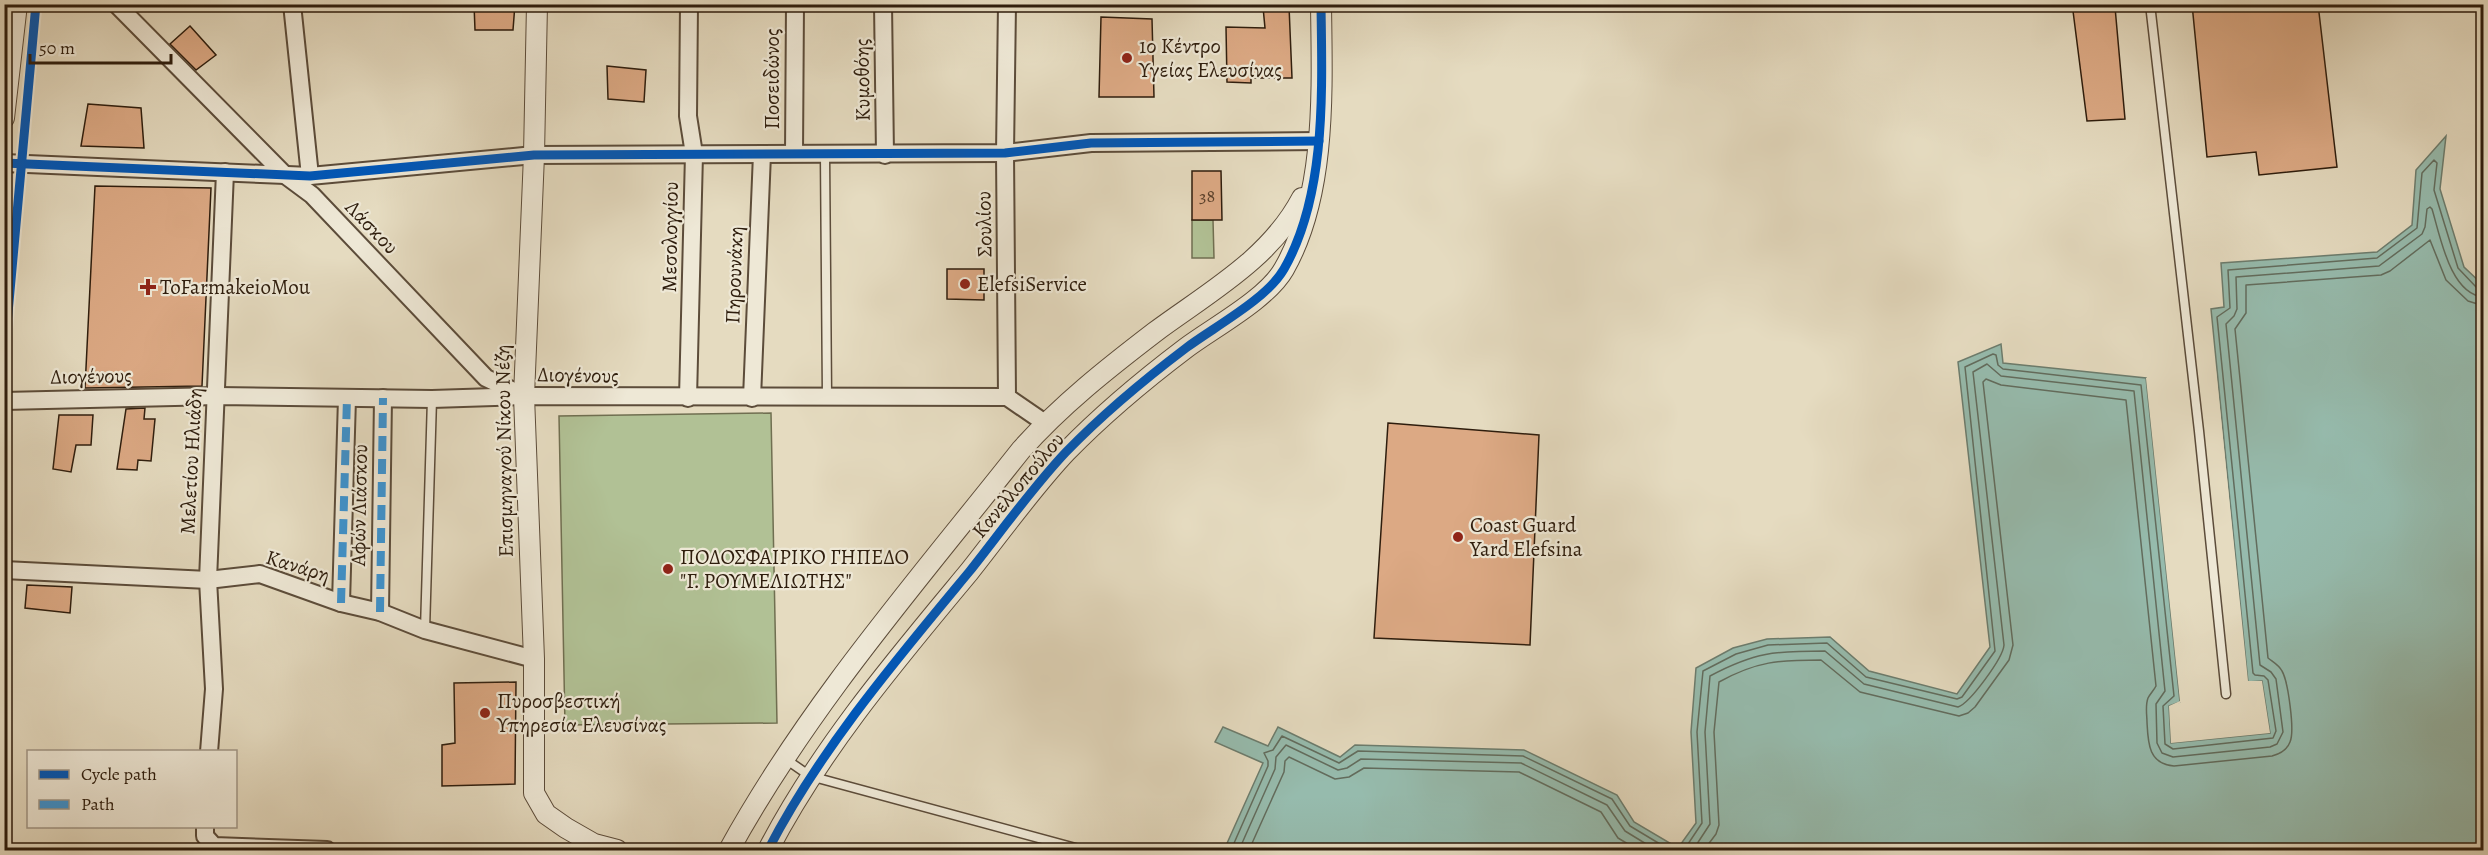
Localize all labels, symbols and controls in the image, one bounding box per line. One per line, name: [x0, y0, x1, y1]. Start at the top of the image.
scale bar: [30, 27, 171, 65]
street label: Ποσειδώνος: [758, 28, 786, 130]
place label: 1ο Κέντρο Υγείας Ελευσίνας: [1138, 32, 1282, 84]
text: 50 m: [39, 36, 75, 60]
street label: Κυμοθόης: [847, 38, 877, 122]
marker: 1ο Κέντρο Υγείας Ελευσίνας: [1120, 51, 1134, 65]
street label: Μεσολογγίου: [655, 181, 685, 293]
house number: 38: [1199, 184, 1215, 208]
street label: Σουλίου: [969, 191, 999, 257]
street label: Λάσκου: [338, 193, 405, 260]
street label: Πηρουνάκη: [718, 226, 750, 324]
place label: ElefsiService: [977, 270, 1087, 298]
place label: ToFarmakeioMou: [160, 273, 311, 301]
marker: ElefsiService: [958, 277, 972, 291]
marker: ToFarmakeioMou: [141, 280, 155, 294]
street label: Επισμηναγού Νίκου Νέζη: [488, 344, 520, 558]
street label: Διογένους: [537, 360, 619, 390]
street label: Διογένους: [50, 361, 132, 391]
street label: Μελετίου Ηλιάδη: [173, 387, 209, 535]
street label: Κανελλοπούλου: [965, 426, 1071, 544]
street label: Αφών Λιάσκου: [344, 444, 374, 567]
place label: Coast Guard Yard Elefsina: [1469, 511, 1583, 563]
marker: Coast Guard Yard Elefsina: [1451, 530, 1465, 544]
street label: Κανάρη: [262, 543, 334, 589]
place label: ΠΟΔΟΣΦΑΙΡΙΚΟ ΓΗΠΕΔΟ "Γ. ΡΟΥΜΕΛΙΩΤΗΣ": [680, 543, 909, 595]
marker: ΠΟΔΟΣΦΑΙΡΙΚΟ ΓΗΠΕΔΟ "Γ. ΡΟΥΜΕΛΙΩΤΗΣ": [661, 562, 675, 576]
place label: Πυροσβεστική Υπηρεσία Ελευσίνας: [496, 687, 666, 739]
marker: Πυροσβεστική Υπηρεσία Ελευσίνας: [478, 706, 492, 720]
legend: [27, 750, 237, 828]
text: Cycle path: [81, 762, 157, 786]
text: Path: [81, 792, 115, 816]

